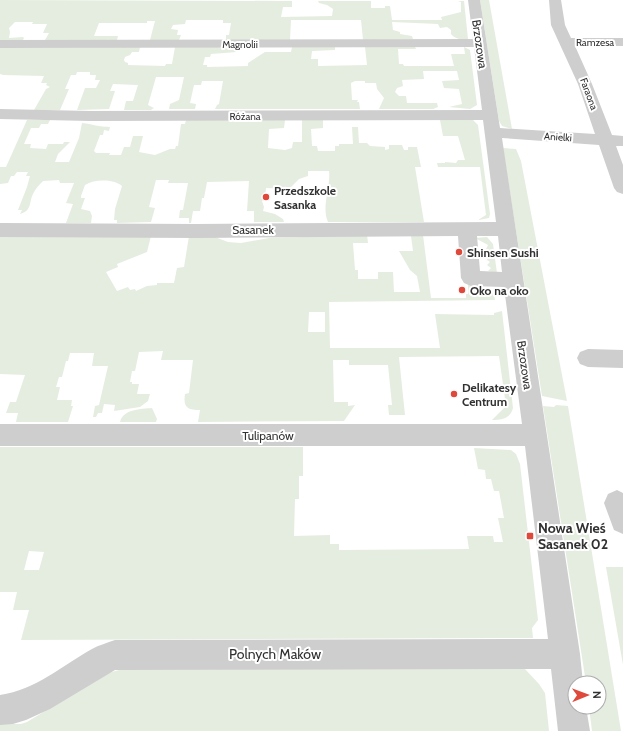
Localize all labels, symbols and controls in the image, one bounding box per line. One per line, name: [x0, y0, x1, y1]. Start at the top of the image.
street label: Brzozowa: [469, 19, 491, 70]
street label: Ramzesa: [576, 36, 614, 49]
street label: Magnolii: [222, 38, 258, 51]
street label: Faraona: [577, 76, 601, 112]
street label: Różana: [229, 110, 261, 123]
street label: Anielki: [544, 130, 572, 144]
place label: Przedszkole Sasanka: [274, 183, 336, 212]
marker: Przedszkole Sasanka: [261, 192, 271, 202]
street label: Sasanek: [232, 222, 274, 237]
place label: Shinsen Sushi: [467, 245, 539, 260]
marker: Shinsen Sushi: [454, 247, 464, 257]
place label: Oko na oko: [470, 283, 529, 298]
marker: Oko na oko: [457, 285, 467, 295]
street label: Brzozowa: [514, 340, 536, 391]
place label: Delikatesy Centrum: [462, 380, 517, 409]
marker: Delikatesy Centrum: [449, 389, 459, 399]
street label: Tulipanów: [242, 428, 294, 443]
place label: Nowa Wieś Sasanek 02: [538, 519, 608, 553]
marker: Nowa Wieś Sasanek 02: [525, 531, 535, 541]
street label: Polnych Maków: [229, 645, 321, 663]
north arrow: [567, 675, 607, 715]
text: N: [590, 691, 604, 699]

